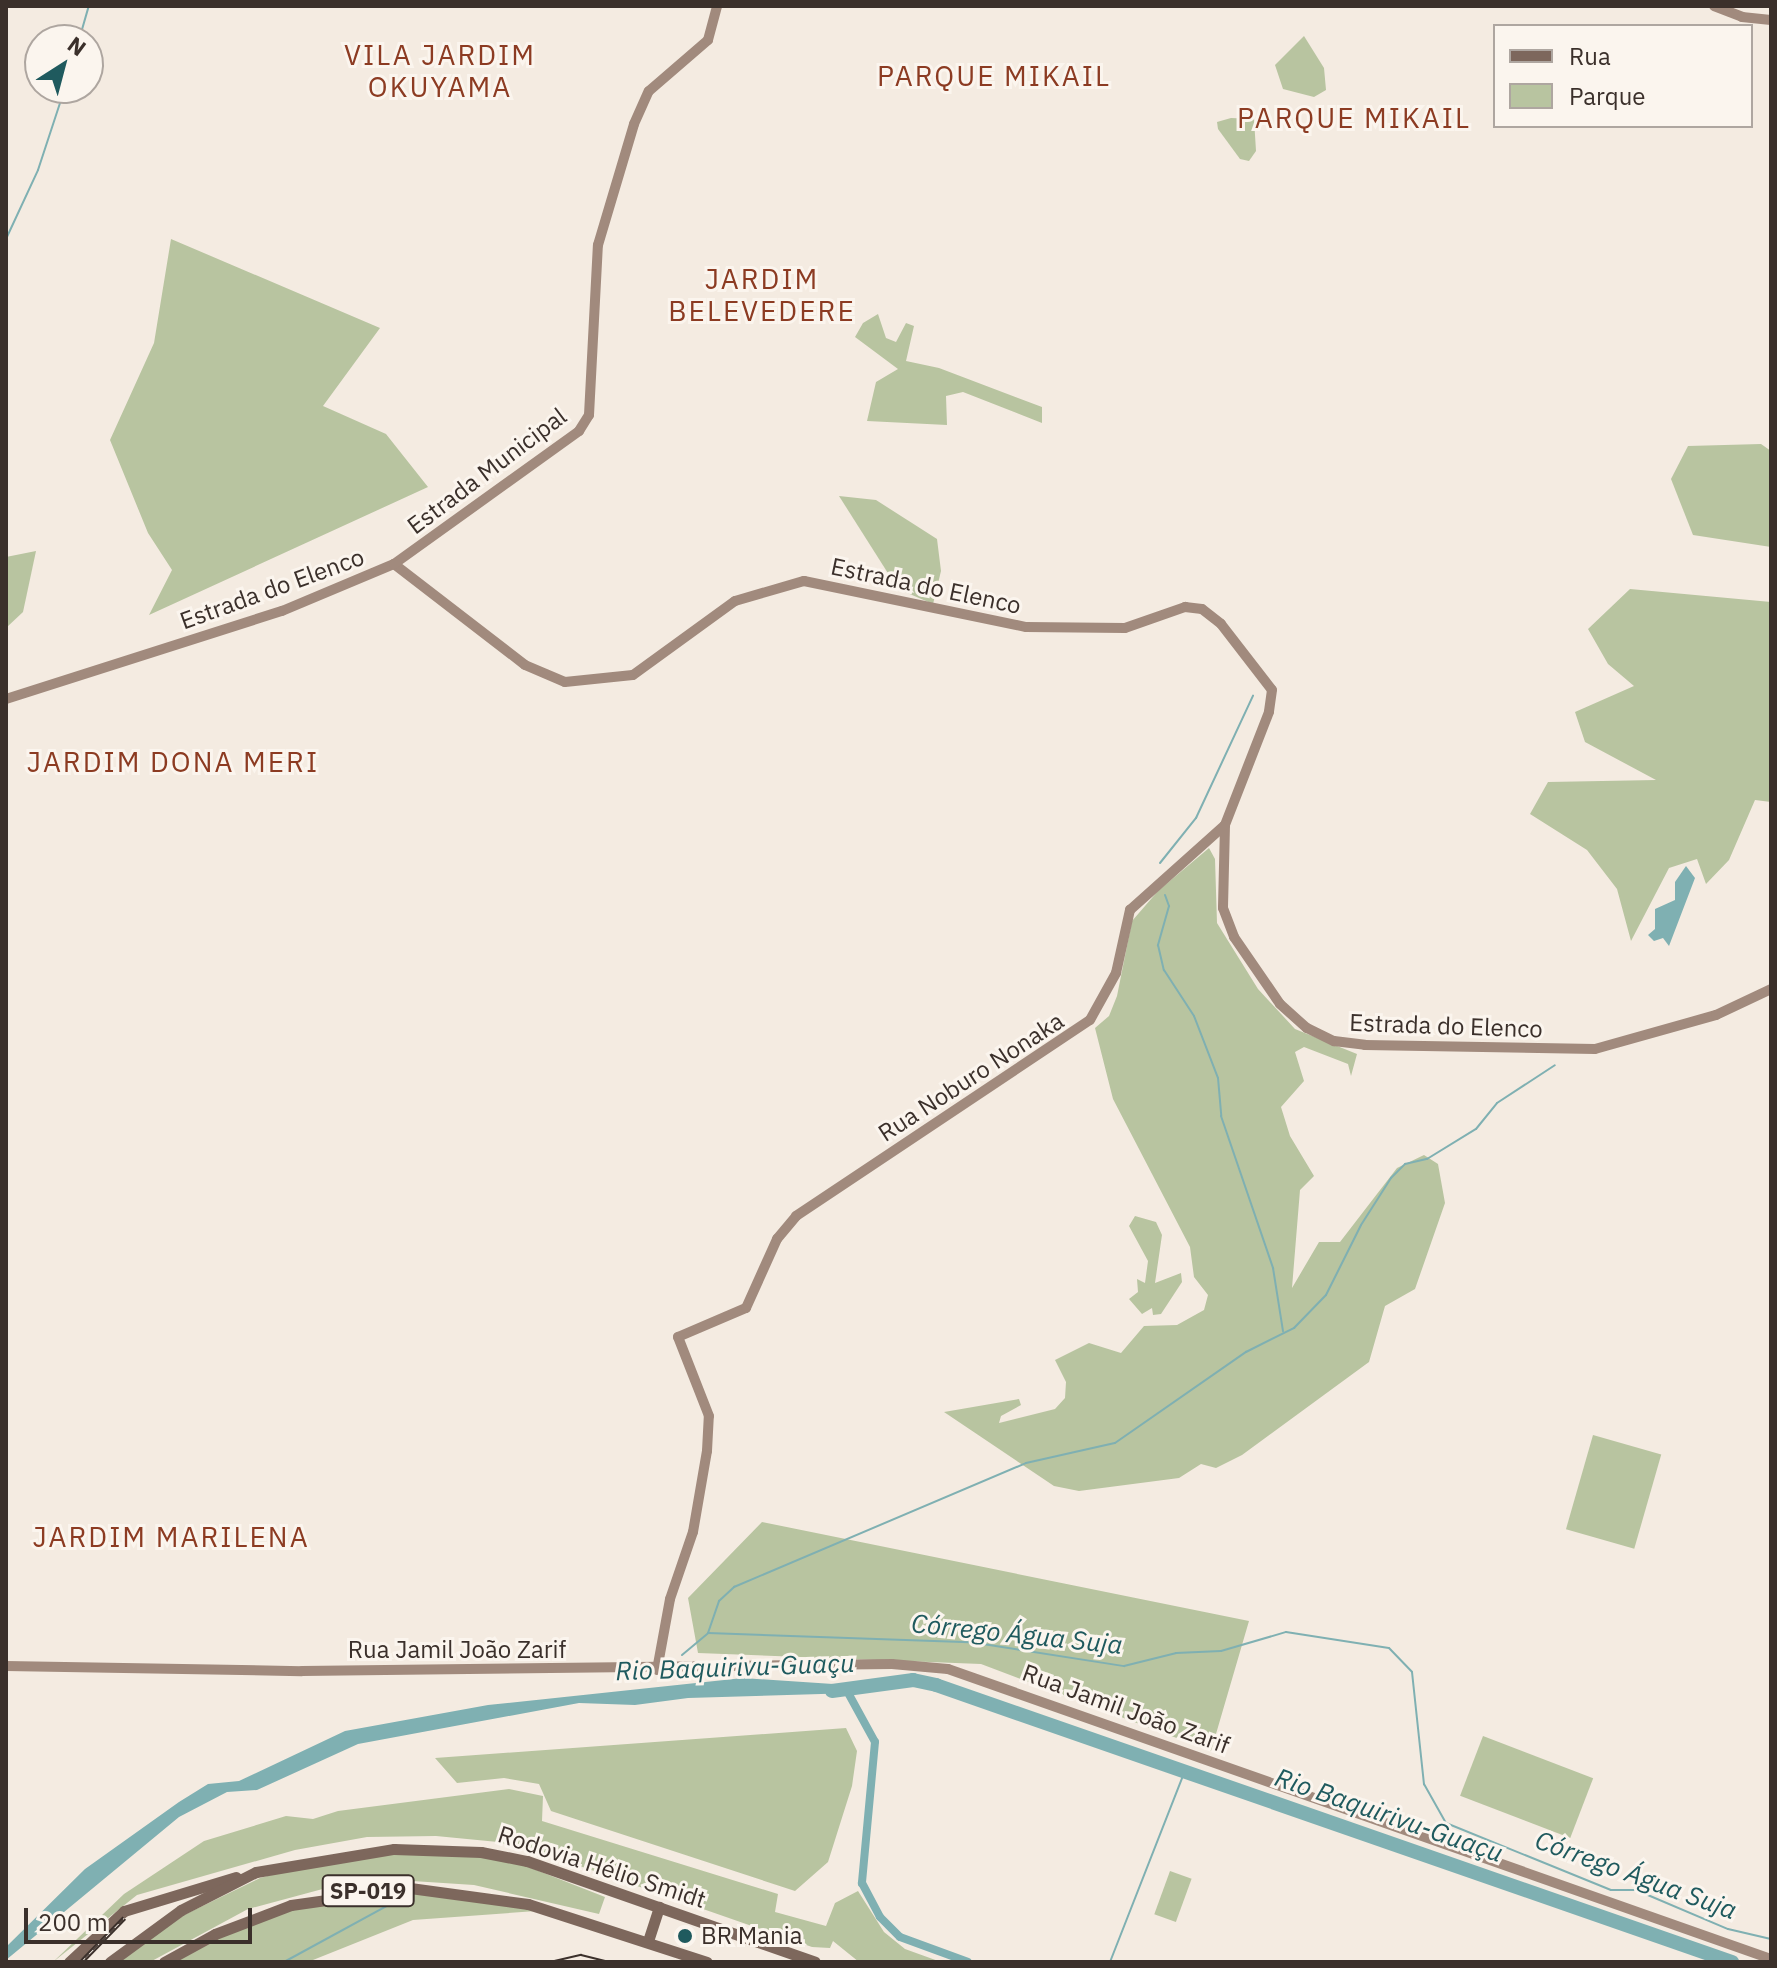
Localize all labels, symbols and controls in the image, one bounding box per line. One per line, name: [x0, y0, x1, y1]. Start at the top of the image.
north arrow: [24, 24, 104, 104]
legend: [1493, 24, 1753, 128]
text: N: [62, 29, 92, 62]
district label: VILA JARDIM OKUYAMA: [344, 38, 536, 104]
text: Rua: [1569, 40, 1611, 72]
district label: PARQUE MIKAIL: [877, 59, 1111, 93]
text: Parque: [1569, 80, 1646, 112]
district label: PARQUE MIKAIL: [1237, 101, 1471, 135]
district label: JARDIM BELEVEDERE: [668, 262, 856, 328]
street label: Estrada Municipal: [402, 402, 572, 540]
street label: Estrada do Elenco: [176, 542, 368, 636]
street label: Estrada do Elenco: [828, 552, 1024, 620]
district label: JARDIM DONA MERI: [27, 745, 319, 779]
street label: Rua Noburo Nonaka: [873, 1006, 1069, 1148]
street label: Estrada do Elenco: [1349, 1008, 1543, 1044]
district label: JARDIM MARILENA: [32, 1520, 310, 1554]
water label: Córrego Água Suja: [910, 1607, 1124, 1661]
street label: Rua Jamil João Zarif: [348, 1636, 566, 1664]
water label: Rio Baquirivu-Guaçu: [615, 1647, 855, 1687]
street label: Rua Jamil João Zarif: [1018, 1658, 1234, 1760]
water label: Rio Baquirivu-Guaçu: [1271, 1761, 1507, 1869]
street label: Rodovia Hélio Smidt: [494, 1820, 710, 1914]
water label: Córrego Água Suja: [1531, 1824, 1741, 1926]
road number: SP-019: [320, 1873, 416, 1909]
scale bar: [28, 1892, 256, 1942]
text: 200 m: [38, 1906, 108, 1938]
place label: BR Mania: [701, 1922, 802, 1950]
marker: BR Mania: [676, 1927, 694, 1945]

